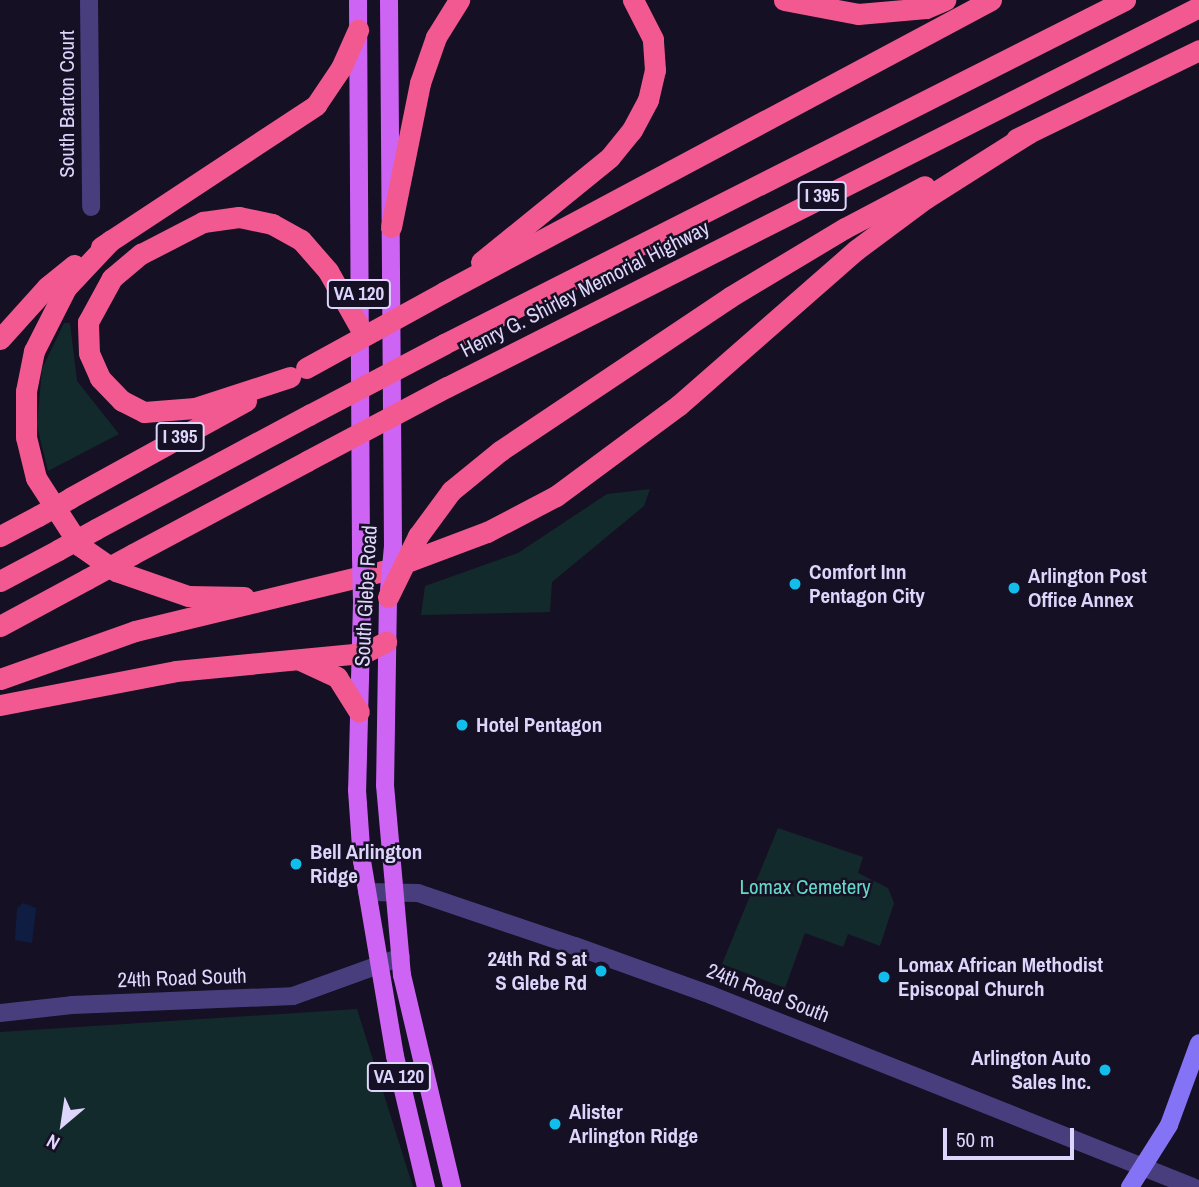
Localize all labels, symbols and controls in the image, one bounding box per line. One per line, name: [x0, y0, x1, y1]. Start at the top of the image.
street label: South Barton Court: [54, 30, 80, 178]
road number: I 395: [798, 180, 846, 212]
street label: Henry G. Shirley Memorial Highway: [456, 215, 714, 363]
road number: VA 120: [326, 278, 392, 310]
road number: I 395: [156, 422, 204, 452]
street label: South Glebe Road: [350, 525, 382, 667]
place label: Comfort Inn Pentagon City: [809, 559, 925, 609]
place label: Arlington Post Office Annex: [1028, 563, 1147, 613]
marker: Comfort Inn Pentagon City: [787, 576, 803, 592]
marker: Arlington Post Office Annex: [1006, 580, 1022, 596]
place label: Hotel Pentagon: [476, 712, 602, 738]
marker: Hotel Pentagon: [454, 717, 470, 733]
place label: Bell Arlington Ridge: [310, 839, 423, 889]
marker: Bell Arlington Ridge: [288, 856, 304, 872]
park label: Lomax Cemetery: [739, 874, 871, 900]
place label: 24th Rd S at S Glebe Rd: [487, 946, 587, 996]
place label: Lomax African Methodist Episcopal Church: [898, 952, 1104, 1002]
street label: 24th Road South: [703, 958, 833, 1028]
street label: 24th Road South: [117, 963, 247, 993]
marker: 24th Rd S at S Glebe Rd: [593, 963, 609, 979]
marker: Lomax African Methodist Episcopal Church: [876, 969, 892, 985]
place label: Arlington Auto Sales Inc.: [970, 1045, 1091, 1095]
road number: VA 120: [366, 1062, 432, 1092]
marker: Arlington Auto Sales Inc.: [1097, 1062, 1113, 1078]
north arrow: [28, 1089, 98, 1159]
place label: Alister Arlington Ridge: [569, 1099, 698, 1149]
scale bar: [947, 1114, 1078, 1158]
marker: Alister Arlington Ridge: [547, 1116, 563, 1132]
text: 50 m: [956, 1125, 994, 1154]
text: N: [42, 1128, 64, 1156]

